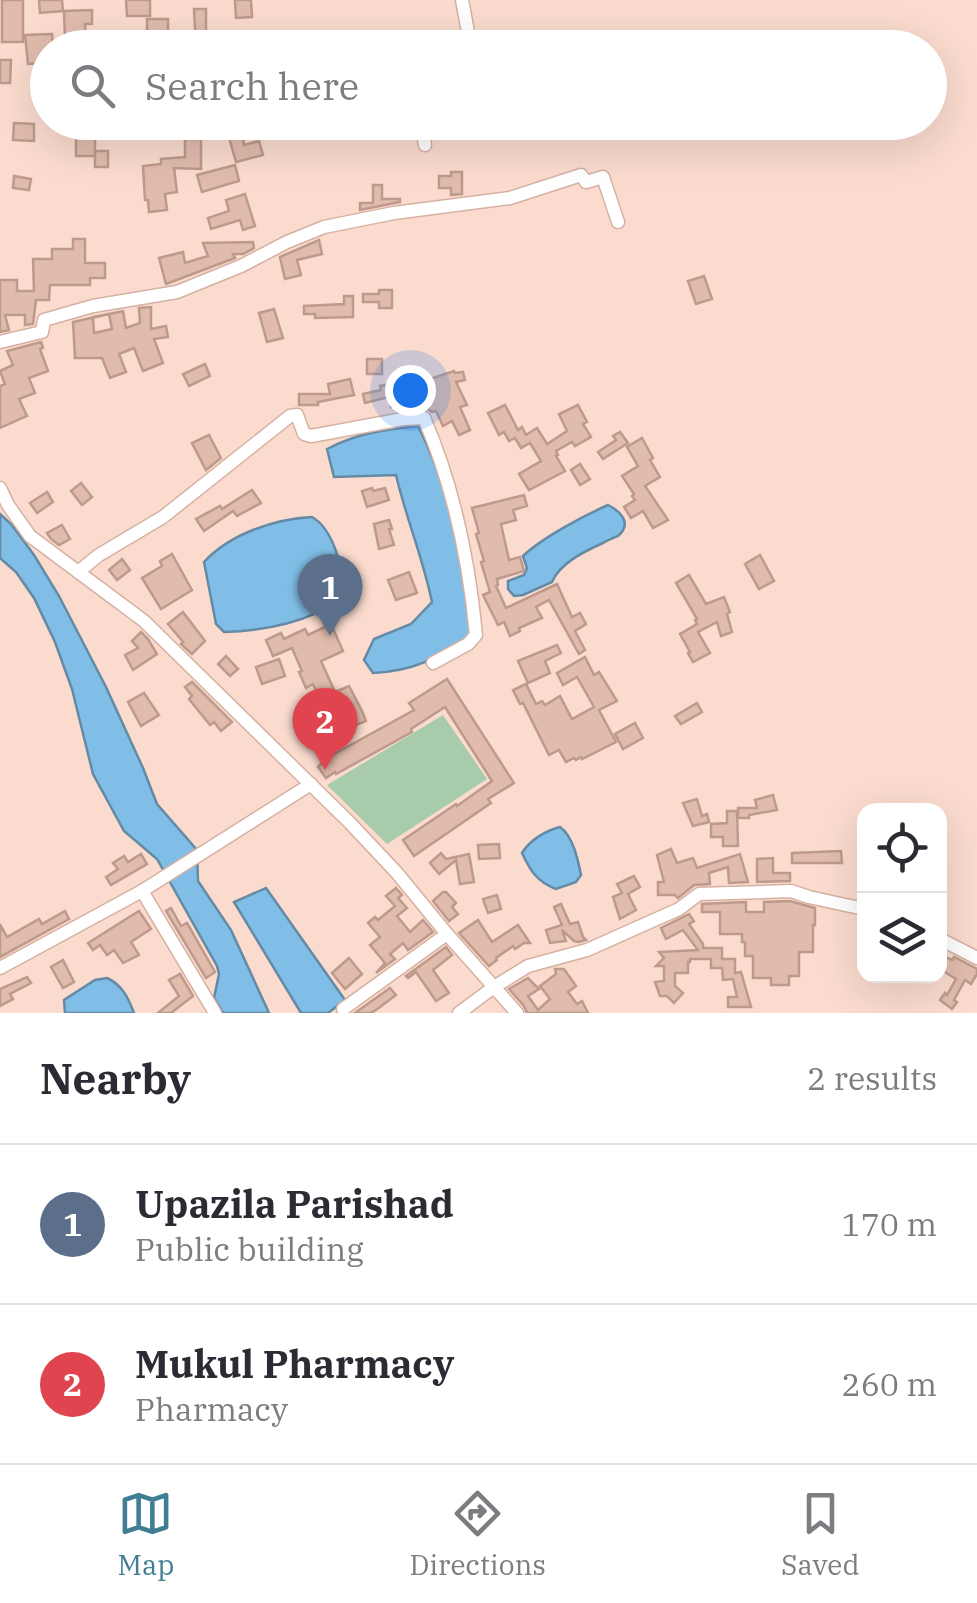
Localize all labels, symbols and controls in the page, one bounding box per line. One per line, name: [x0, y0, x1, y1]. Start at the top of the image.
search box: [30, 30, 947, 140]
icon: search: [65, 58, 120, 113]
text: Search here: [145, 61, 359, 110]
your location: [385, 365, 436, 416]
pin: 1: [298, 554, 362, 636]
pin: 2: [292, 688, 358, 770]
map controls: [857, 803, 947, 983]
button: locate: [857, 803, 947, 893]
button: layers: [857, 893, 947, 983]
text: Nearby: [40, 1051, 191, 1106]
text: 2 results: [807, 1057, 937, 1099]
text: Upazila Parishad: [135, 1179, 454, 1228]
text: 1: [63, 1203, 82, 1245]
text: 170 m: [841, 1203, 937, 1245]
text: Public building: [135, 1228, 364, 1270]
text: Mukul Pharmacy: [135, 1339, 454, 1388]
text: 2: [63, 1363, 82, 1405]
text: 260 m: [841, 1363, 937, 1405]
text: Pharmacy: [135, 1388, 288, 1430]
tab: Map: [118, 1486, 174, 1583]
tab: Directions: [409, 1486, 546, 1583]
tab: Saved: [781, 1486, 859, 1583]

